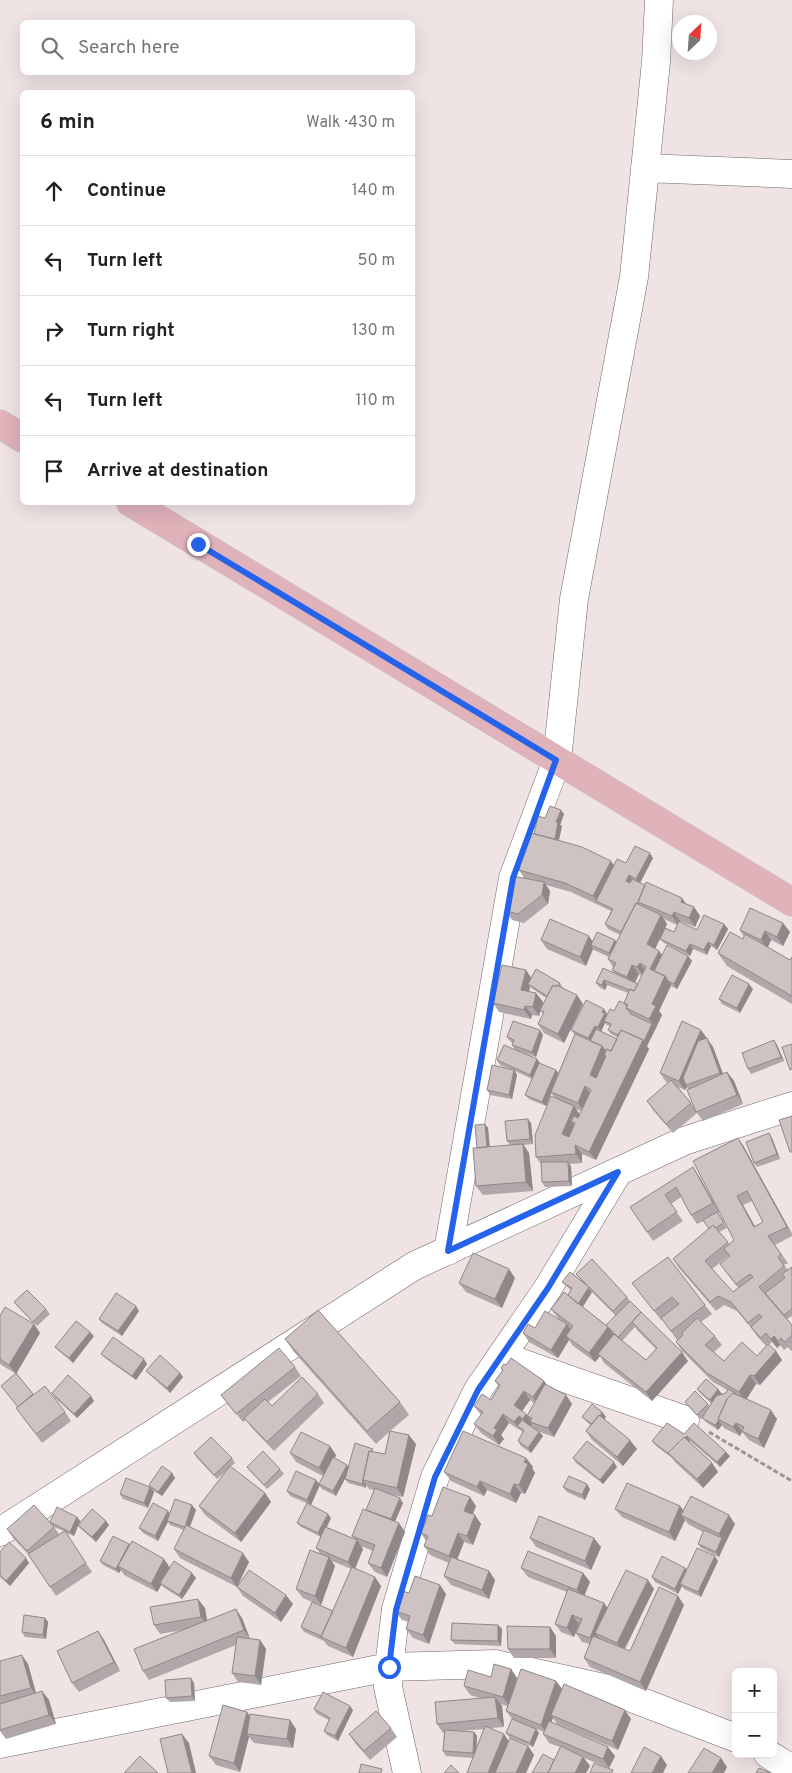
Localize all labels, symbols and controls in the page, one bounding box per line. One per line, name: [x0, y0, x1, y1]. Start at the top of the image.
north arrow: [672, 15, 717, 60]
search box: [20, 20, 415, 75]
icon: search: [38, 34, 66, 62]
text: Search here: [78, 36, 180, 60]
text: 6 min: [40, 109, 95, 136]
text: Walk · 430 m: [306, 113, 395, 133]
icon: ahead: [40, 177, 68, 205]
text: Continue: [87, 179, 166, 203]
text: 140 m: [352, 181, 395, 201]
icon: left: [40, 247, 68, 275]
text: Turn left: [87, 249, 163, 273]
text: 50 m: [358, 251, 395, 271]
icon: right: [40, 317, 68, 345]
text: Turn right: [87, 319, 175, 343]
text: 130 m: [352, 321, 395, 341]
icon: left: [40, 387, 68, 415]
text: Turn left: [87, 389, 163, 413]
text: 110 m: [355, 391, 395, 411]
icon: arrive: [40, 457, 68, 485]
text: Arrive at destination: [87, 459, 268, 483]
route end: [187, 533, 210, 556]
route start: [378, 1656, 401, 1679]
map controls: [732, 1668, 777, 1758]
button: +: [732, 1668, 777, 1713]
button: −: [732, 1713, 777, 1758]

